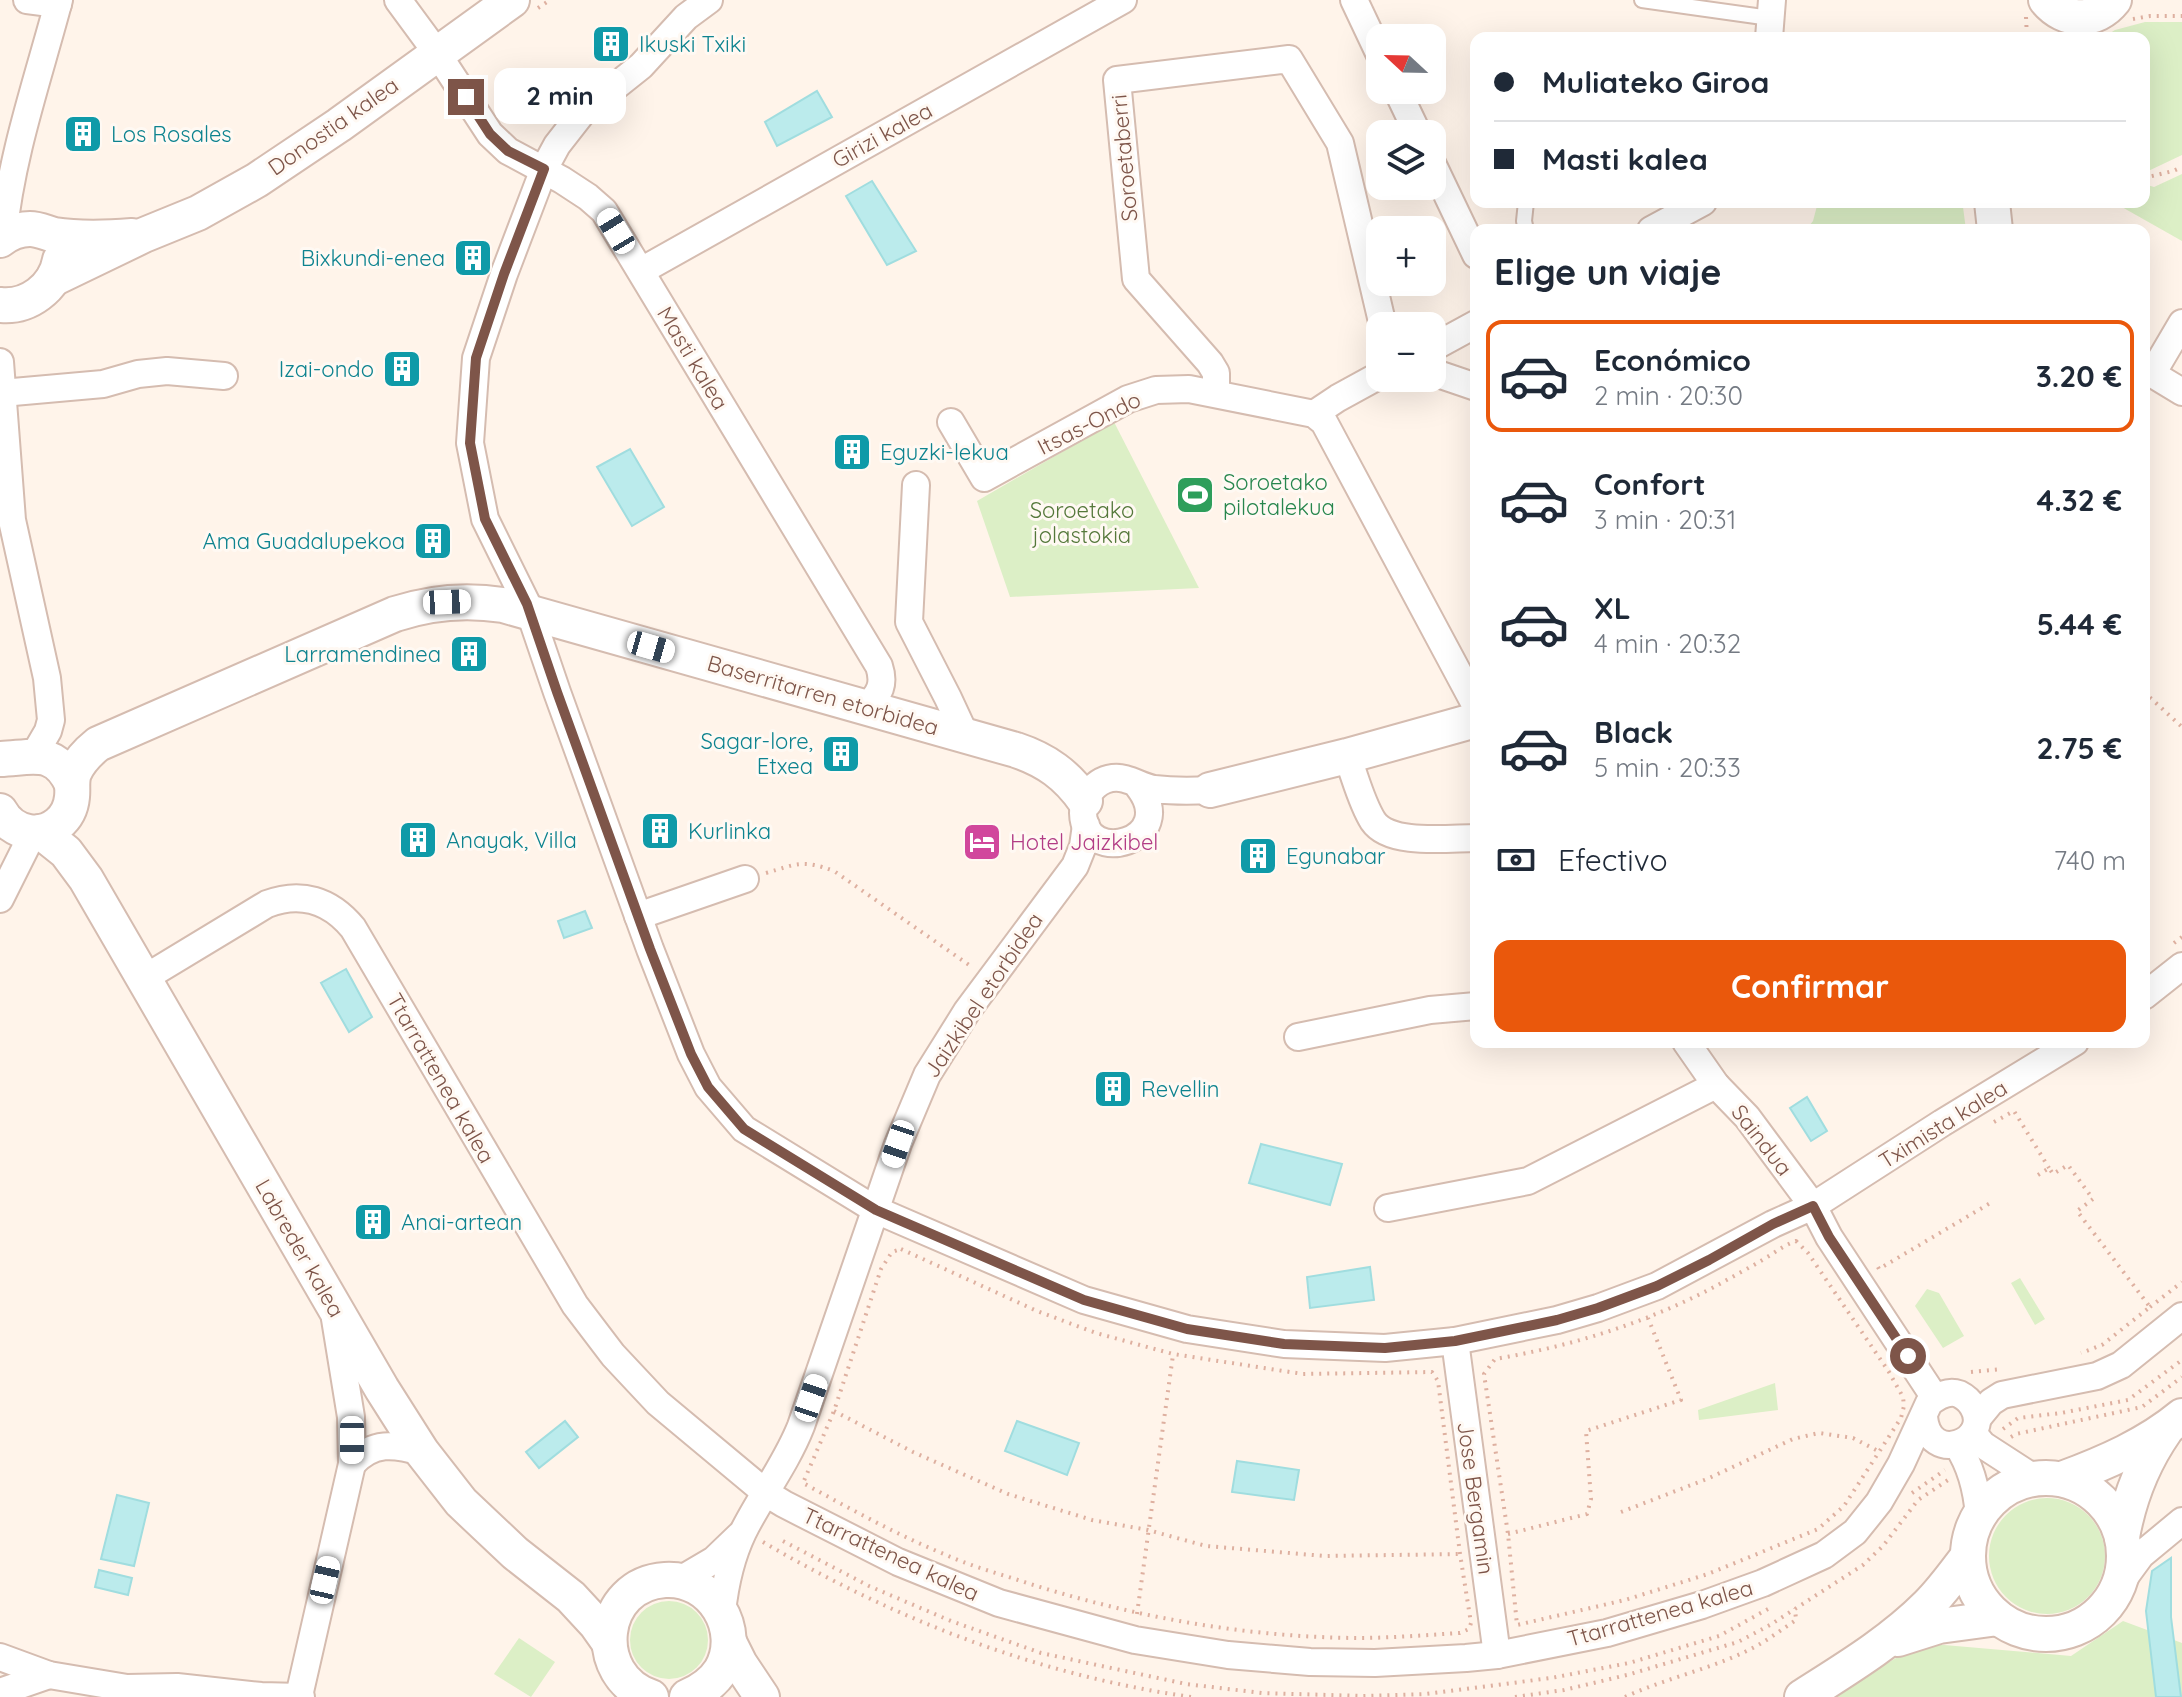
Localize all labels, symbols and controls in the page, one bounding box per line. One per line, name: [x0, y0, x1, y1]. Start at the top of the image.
building icon: Ikuski Txiki: [590, 23, 632, 65]
north arrow: [1366, 24, 1446, 104]
map controls: [1366, 24, 1446, 392]
place label: Ikuski Txiki: [639, 30, 746, 58]
text: Muliateko Giroa: [1542, 63, 1769, 101]
callout: 2 min: [494, 69, 626, 125]
street label: Donostia kalea: [262, 71, 404, 181]
route end: [448, 79, 484, 115]
text: 2 min: [526, 79, 594, 112]
street label: Soroetaberri: [1104, 93, 1144, 223]
street label: Girizi kalea: [827, 96, 937, 174]
building icon: Los Rosales: [62, 113, 104, 155]
place label: Los Rosales: [111, 120, 232, 148]
button: layers: [1366, 120, 1446, 200]
text: Masti kalea: [1542, 140, 1708, 178]
car: [593, 204, 639, 258]
button: +: [1366, 216, 1446, 296]
building icon: Bixkundi-enea: [452, 237, 494, 279]
place label: Bixkundi-enea: [301, 244, 445, 272]
text: Elige un viaje: [1494, 249, 1722, 294]
street label: Masti kalea: [651, 301, 735, 415]
button: −: [1366, 312, 1446, 392]
icon: car: [1498, 340, 1570, 412]
text: Económico: [1594, 341, 1751, 379]
building icon: Izai-ondo: [381, 348, 423, 390]
place label: Izai-ondo: [279, 355, 374, 383]
text: 3.20 €: [2036, 357, 2122, 395]
text: 2 min · 20:30: [1594, 379, 1743, 412]
street label: Itsas-Ondo: [1033, 385, 1145, 461]
building icon: Eguzki-lekua: [831, 431, 873, 473]
place label: Eguzki-lekua: [880, 438, 1009, 466]
icon: car: [1498, 464, 1570, 536]
text: Confort: [1594, 465, 1706, 503]
place label: Soroetako pilotalekua: [1223, 468, 1335, 521]
sports icon: Soroetako pilotalekua: [1174, 474, 1216, 516]
text: 4.32 €: [2037, 481, 2122, 519]
park label: Soroetako jolastokia: [1030, 496, 1134, 549]
text: 3 min · 20:31: [1594, 503, 1736, 536]
building icon: Ama Guadalupekoa: [412, 520, 454, 562]
place label: Ama Guadalupekoa: [202, 527, 405, 555]
icon: car: [1498, 588, 1570, 660]
car: [423, 589, 471, 615]
text: XL: [1594, 589, 1631, 627]
text: 5.44 €: [2037, 605, 2122, 643]
text: 4 min · 20:32: [1594, 627, 1741, 660]
car: [625, 629, 677, 665]
building icon: Larramendinea: [448, 633, 490, 675]
place label: Larramendinea: [284, 640, 441, 668]
street label: Baserritarren etorbidea: [704, 649, 942, 741]
icon: car: [1498, 712, 1570, 784]
text: Black: [1594, 713, 1673, 751]
place label: Sagar-lore, Etxea: [700, 727, 813, 780]
text: 2.75 €: [2037, 729, 2122, 767]
building icon: Sagar-lore, Etxea: [820, 733, 862, 775]
text: 5 min · 20:33: [1594, 751, 1741, 784]
building icon: Kurlinka: [639, 810, 681, 852]
place label: Kurlinka: [688, 817, 771, 845]
building icon: Anayak, Villa: [397, 819, 439, 861]
hotel icon: Hotel Jaizkibel: [961, 821, 1003, 863]
place label: Anayak, Villa: [446, 826, 577, 854]
place label: Hotel Jaizkibel: [1010, 828, 1158, 856]
building icon: Egunabar: [1237, 835, 1279, 877]
icon: cash: [1494, 838, 1538, 882]
text: Efectivo: [1558, 841, 1668, 879]
place label: Egunabar: [1286, 842, 1386, 870]
text: 740 m: [2054, 844, 2126, 877]
street label: Jaizkibel etorbidea: [917, 907, 1049, 1083]
button: Confirmar: [1494, 940, 2126, 1032]
street label: Ttarrattenea kalea: [381, 988, 501, 1168]
building icon: Revellin: [1092, 1068, 1134, 1110]
street label: Tximista kalea: [1874, 1073, 2012, 1175]
place label: Revellin: [1141, 1075, 1219, 1103]
street label: Saindua: [1726, 1099, 1798, 1181]
car: [879, 1117, 917, 1171]
street label: Labreder kalea: [249, 1174, 351, 1322]
building icon: Anai-artean: [352, 1201, 394, 1243]
place label: Anai-artean: [401, 1208, 522, 1236]
route start: [1890, 1338, 1926, 1374]
car: [792, 1371, 830, 1425]
car: [340, 1416, 364, 1464]
street label: Jose Bergamin: [1451, 1420, 1501, 1576]
street label: Ttarrattenea kalea: [798, 1501, 984, 1607]
car: [308, 1554, 342, 1606]
street label: Ttarrattenea kalea: [1564, 1573, 1756, 1653]

